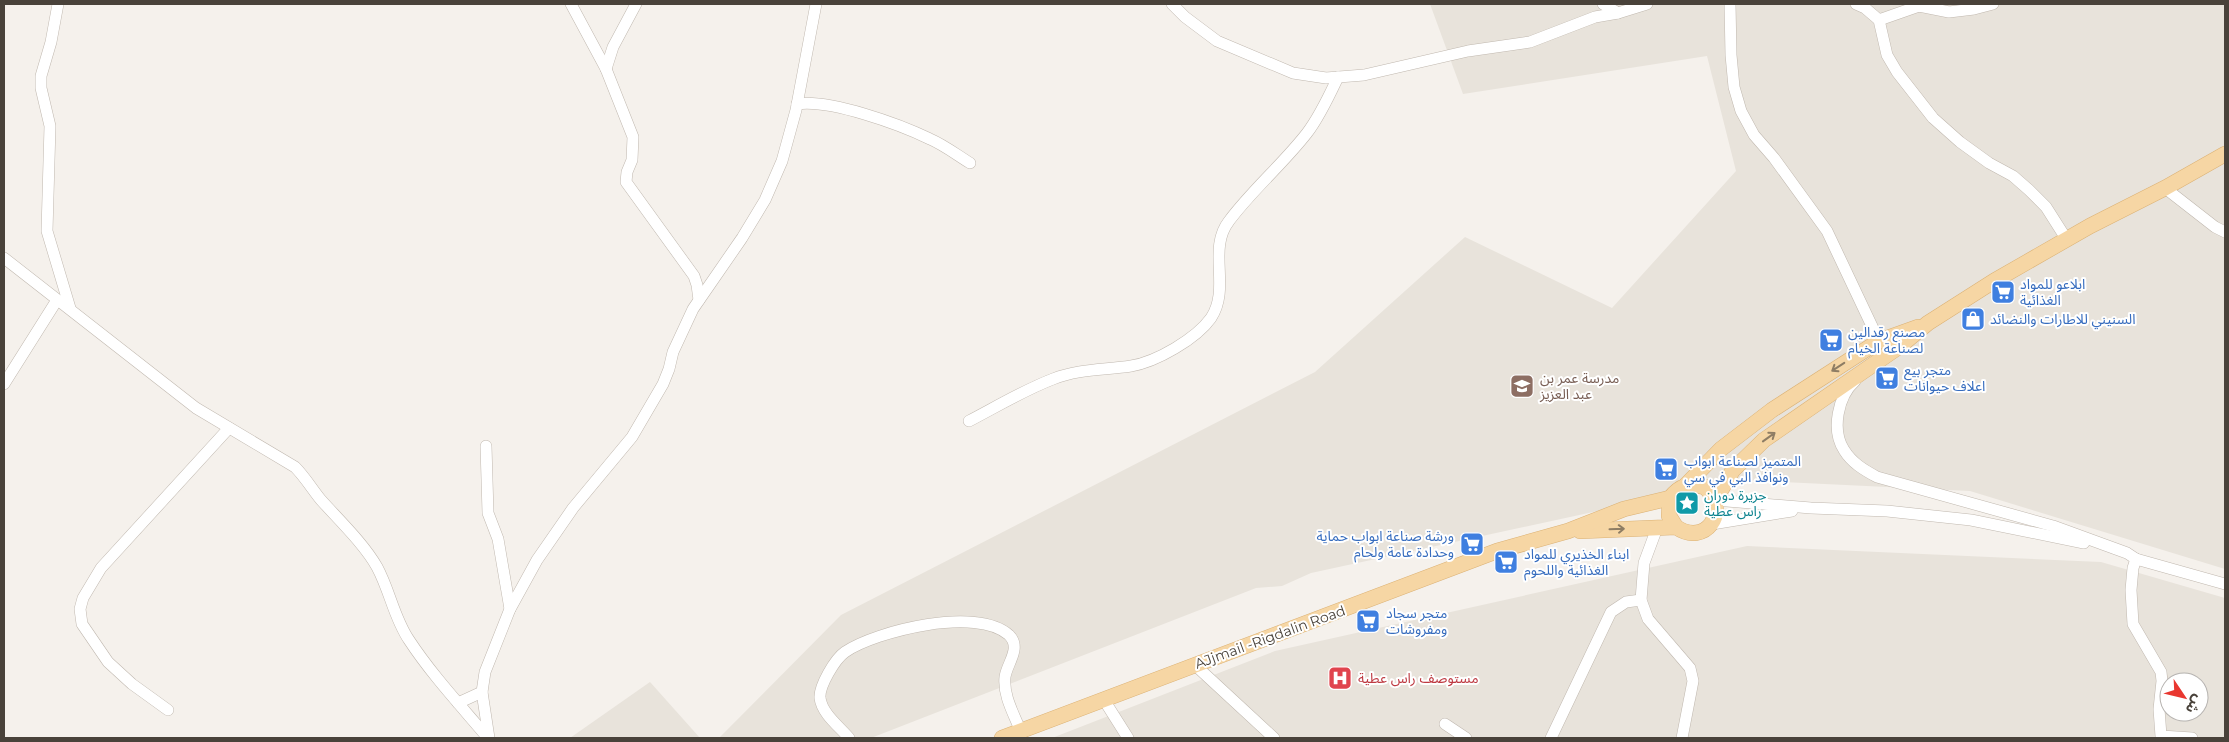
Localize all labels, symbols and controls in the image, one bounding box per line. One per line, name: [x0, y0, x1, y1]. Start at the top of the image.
place label: ابلاعو للمواد الغذائية: [2020, 275, 2085, 309]
supermarket icon: ابلاعو للمواد الغذائية: [1990, 279, 2016, 305]
shop icon: السنيني للاطارات والنضائد: [1960, 306, 1986, 332]
place label: السنيني للاطارات والنضائد: [1990, 310, 2136, 330]
place label: مصنع رقدالين لصناعة الخيام: [1848, 323, 1925, 359]
supermarket icon: مصنع رقدالين لصناعة الخيام: [1818, 327, 1844, 353]
place label: متجر بيع اعلاف حيوانات: [1904, 361, 1985, 395]
one-way arrow: [1831, 362, 1845, 373]
supermarket icon: متجر بيع اعلاف حيوانات: [1874, 365, 1900, 391]
place label: مدرسة عمر بن عبد العزيز: [1539, 369, 1619, 403]
school or university icon: مدرسة عمر بن عبد العزيز: [1509, 373, 1535, 399]
one-way arrow: [1762, 431, 1775, 442]
place label: المتميز لصناعة ابواب ونوافذ البي في سي: [1684, 452, 1801, 488]
supermarket icon: المتميز لصناعة ابواب ونوافذ البي في سي: [1653, 456, 1679, 482]
place label: جزيرة دوران راس عطية: [1704, 486, 1767, 520]
place icon: جزيرة دوران راس عطية: [1674, 490, 1700, 516]
one-way arrow: [1609, 525, 1625, 534]
place label: ورشة صناعة ابواب حماية وحدادة عامة ولحام: [1317, 527, 1454, 563]
supermarket icon: ورشة صناعة ابواب حماية وحدادة عامة ولحام: [1459, 531, 1485, 557]
place label: ابناء الخذيري للمواد الغذائية واللحوم: [1524, 545, 1629, 581]
supermarket icon: ابناء الخذيري للمواد الغذائية واللحوم: [1493, 549, 1519, 575]
street label: AJjmail -Rigdalin Road: [1192, 601, 1348, 673]
place label: متجر سجاد ومفروشات: [1386, 604, 1447, 638]
supermarket icon: متجر سجاد ومفروشات: [1355, 608, 1381, 634]
hospital icon: مستوصف راس عطية: [1327, 665, 1353, 691]
place label: مستوصف راس عطية: [1358, 669, 1478, 687]
north arrow: [2159, 672, 2209, 722]
text: ش: [2182, 691, 2208, 717]

